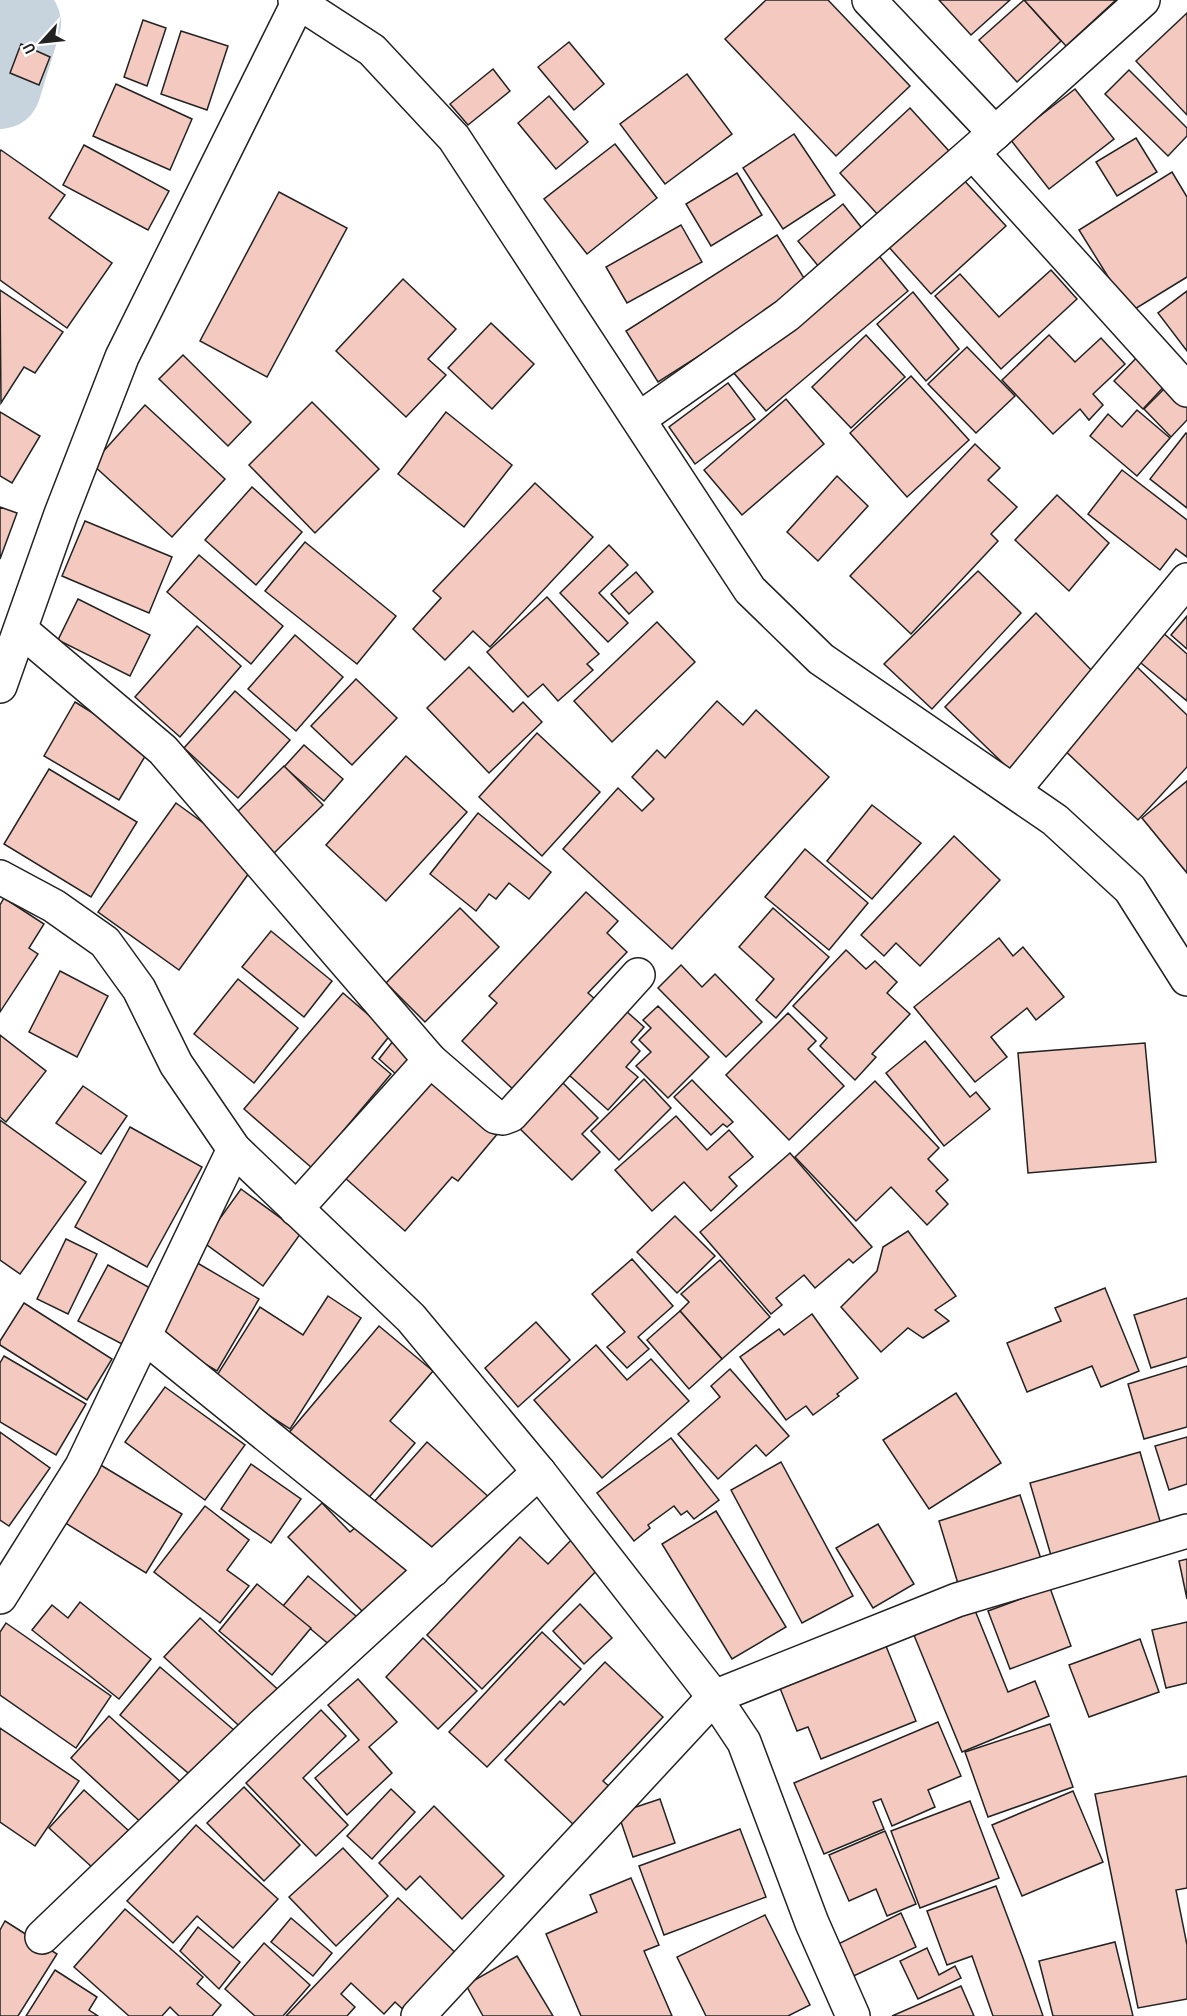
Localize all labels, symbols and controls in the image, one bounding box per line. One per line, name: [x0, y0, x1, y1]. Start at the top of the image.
north arrow: [12, 12, 72, 72]
text: U: [17, 40, 41, 58]

